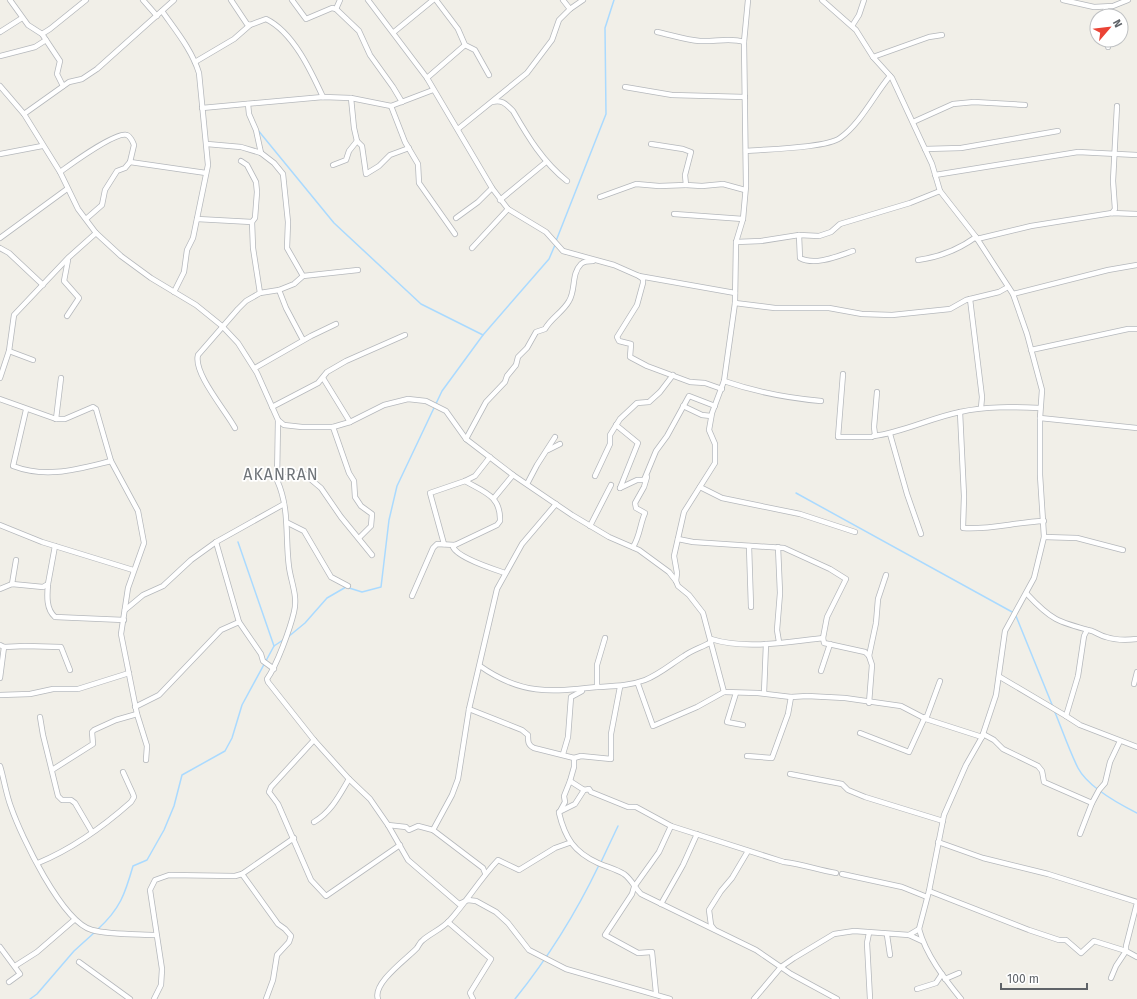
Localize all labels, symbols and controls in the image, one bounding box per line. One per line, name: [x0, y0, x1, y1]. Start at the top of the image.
north arrow: [1089, 8, 1129, 48]
text: N: [1110, 17, 1125, 30]
district label: AKANRAN: [243, 465, 319, 484]
scale bar: [1001, 965, 1087, 991]
text: 100 m: [1007, 972, 1039, 986]

